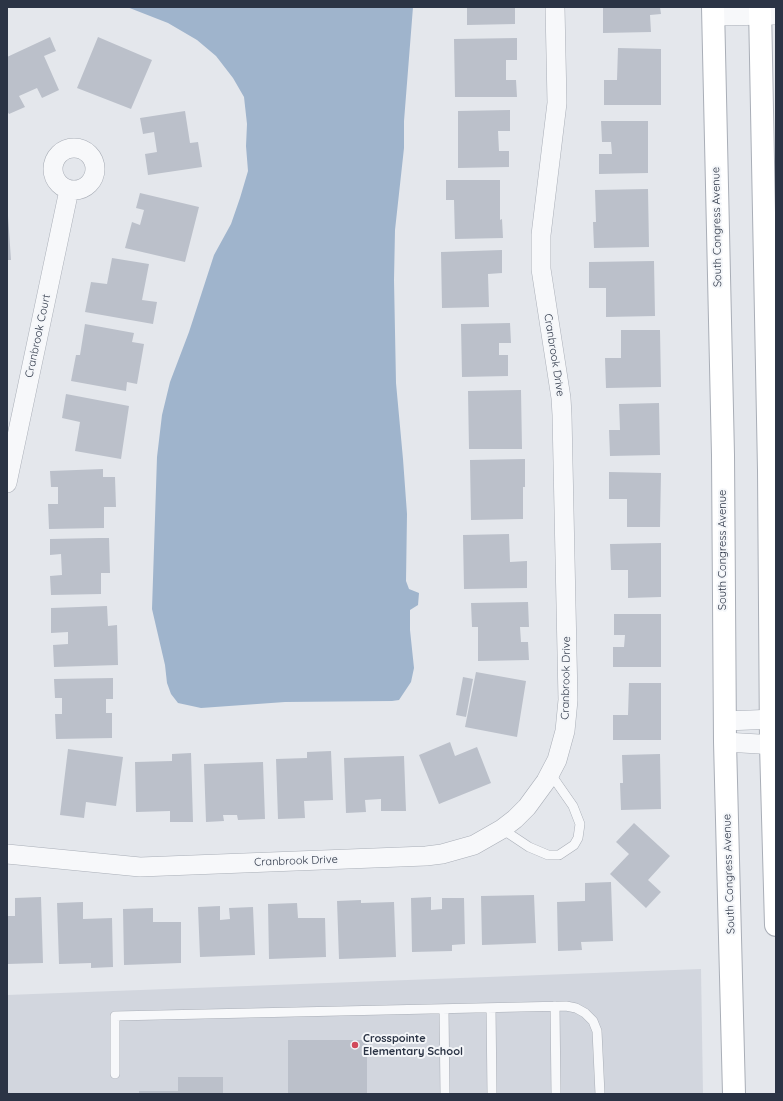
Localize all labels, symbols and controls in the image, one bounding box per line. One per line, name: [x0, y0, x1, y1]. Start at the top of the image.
street label: South Congress Avenue: [709, 167, 725, 287]
street label: Cranbrook Court: [23, 293, 53, 379]
street label: Cranbrook Drive: [541, 313, 567, 397]
street label: South Congress Avenue: [716, 490, 730, 610]
street label: Cranbrook Drive: [559, 636, 573, 720]
street label: South Congress Avenue: [720, 814, 738, 934]
street label: Cranbrook Drive: [254, 853, 338, 869]
place label: Crosspointe Elementary School: [363, 1032, 463, 1058]
marker: Crosspointe Elementary School: [350, 1040, 360, 1050]

